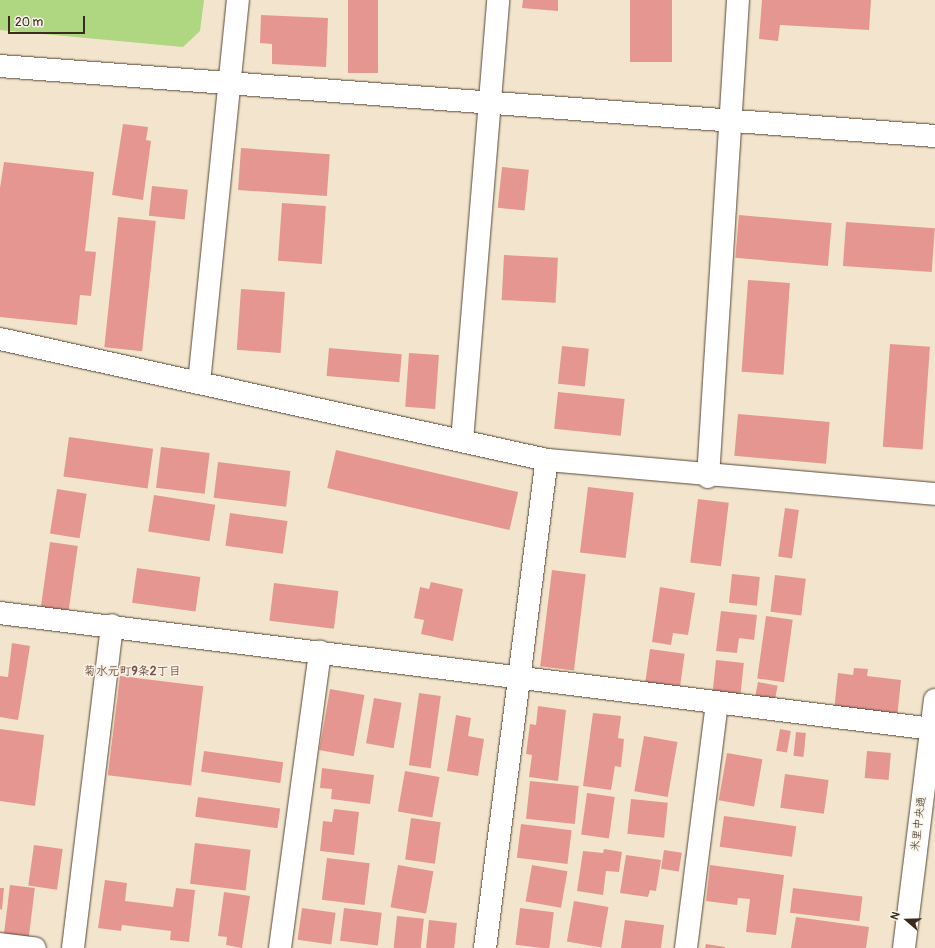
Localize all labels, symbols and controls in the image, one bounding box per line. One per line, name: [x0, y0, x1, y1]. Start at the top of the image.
scale bar: [10, 8, 87, 34]
text: 20 m: [15, 15, 43, 30]
district label: 菊水元町9条2丁目: [84, 665, 180, 679]
street label: 米里中央通: [909, 796, 929, 852]
north arrow: [887, 900, 927, 940]
text: N: [888, 910, 903, 921]

